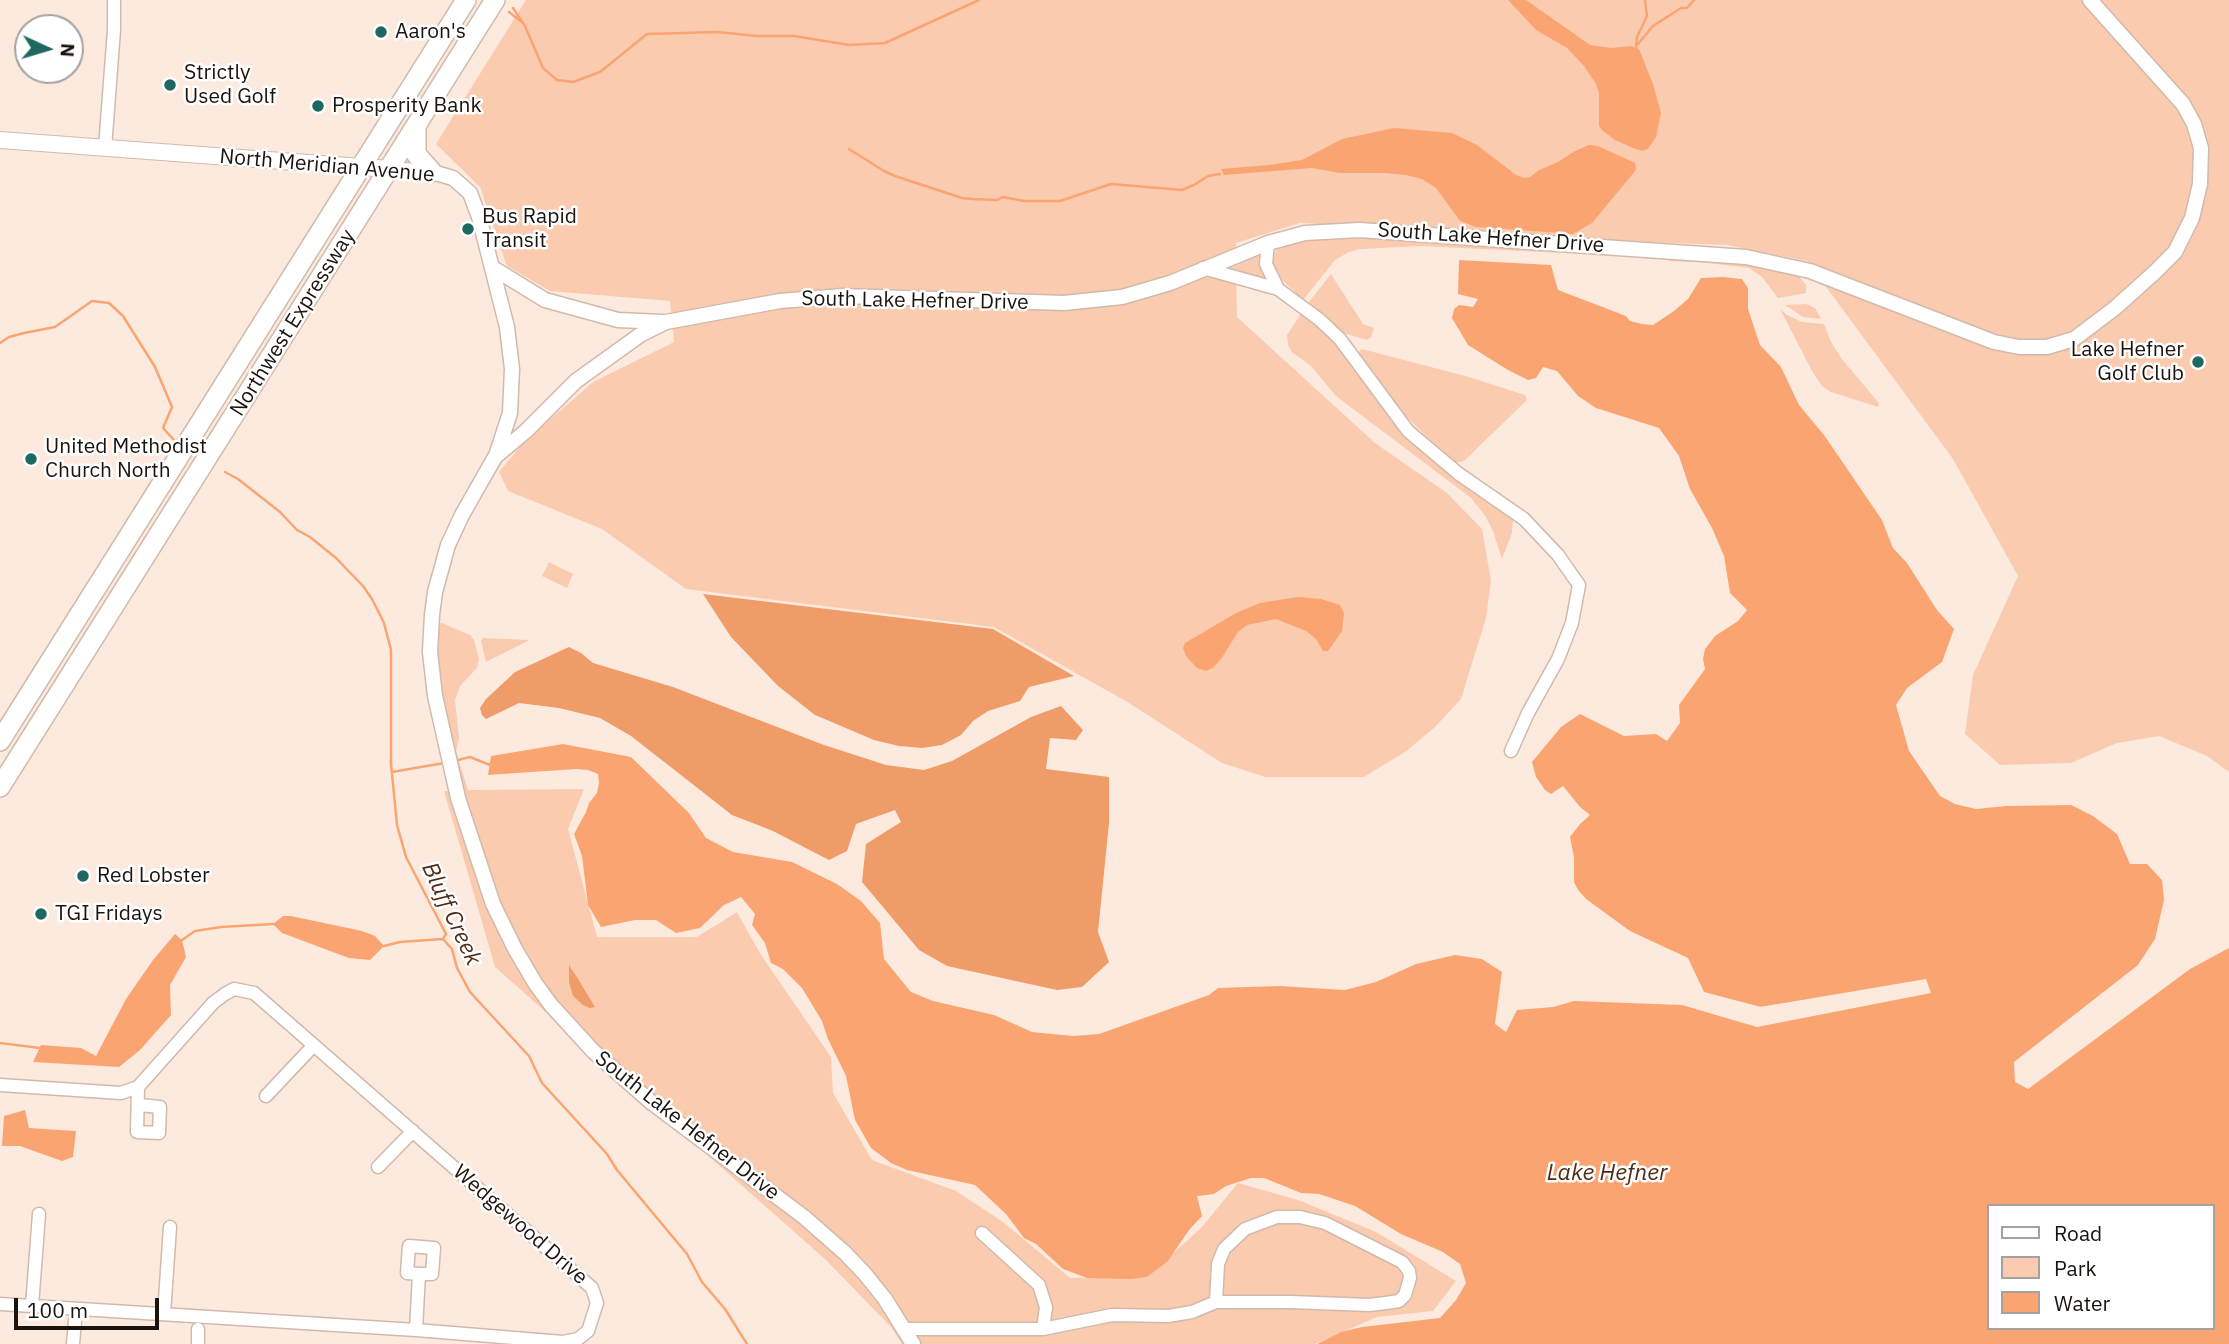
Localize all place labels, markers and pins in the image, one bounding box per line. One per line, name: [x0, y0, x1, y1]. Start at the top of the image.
place label: Aaron's: [395, 19, 466, 45]
marker: Aaron's: [373, 24, 389, 40]
place label: Strictly Used Golf: [184, 60, 276, 110]
marker: Strictly Used Golf: [162, 77, 178, 93]
place label: Prosperity Bank: [332, 93, 481, 119]
marker: Prosperity Bank: [310, 98, 326, 114]
place label: Bus Rapid Transit: [482, 204, 577, 254]
marker: Bus Rapid Transit: [460, 221, 476, 237]
place label: Lake Hefner Golf Club: [2071, 337, 2184, 387]
marker: Lake Hefner Golf Club: [2190, 354, 2206, 370]
place label: United Methodist Church North: [45, 434, 207, 484]
marker: United Methodist Church North: [23, 451, 39, 467]
place label: Red Lobster: [97, 863, 210, 889]
marker: Red Lobster: [75, 868, 91, 884]
place label: TGI Fridays: [55, 901, 163, 927]
marker: TGI Fridays: [33, 906, 49, 922]

